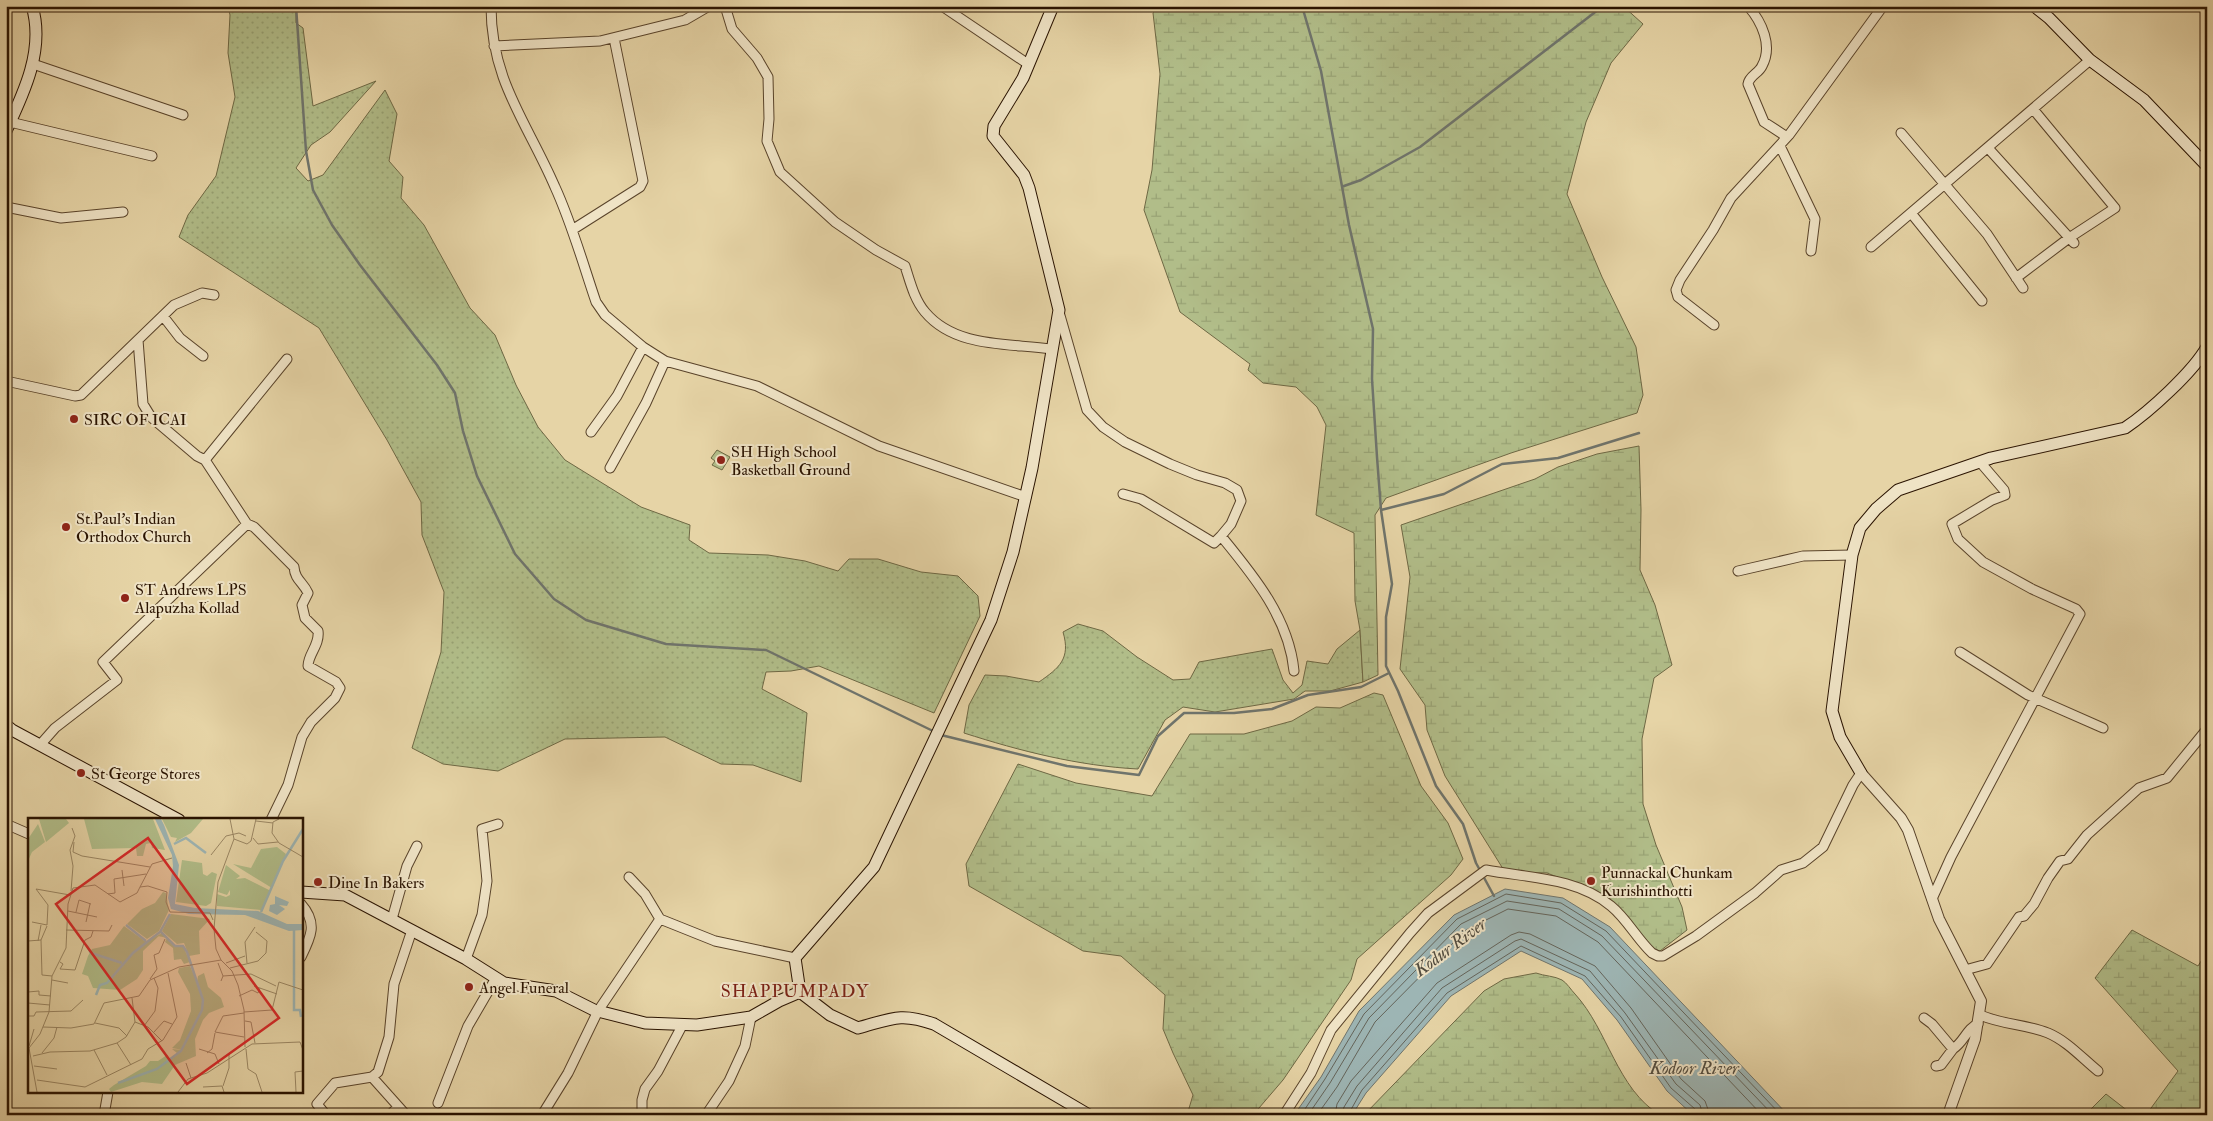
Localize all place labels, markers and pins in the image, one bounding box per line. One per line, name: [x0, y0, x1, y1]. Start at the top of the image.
place label: SIRC OF ICAI: [84, 410, 187, 430]
marker: SIRC OF ICAI: [68, 413, 80, 425]
place label: SH High School Basketball Ground: [731, 442, 850, 480]
marker: SH High School Basketball Ground: [715, 454, 727, 466]
place label: St.Paul's Indian Orthodox Church: [76, 509, 192, 547]
marker: St.Paul's Indian Orthodox Church: [60, 521, 72, 533]
place label: ST Andrews LPS Alapuzha Kollad: [134, 580, 247, 619]
marker: ST Andrews LPS Alapuzha Kollad: [119, 592, 131, 604]
place label: St George Stores: [91, 764, 200, 784]
marker: St George Stores: [75, 767, 87, 779]
place label: Punnackal Chunkam Kurishinthotti: [1601, 863, 1733, 901]
place label: Dine In Bakers: [328, 873, 424, 893]
marker: Punnackal Chunkam Kurishinthotti: [1585, 875, 1597, 887]
marker: Dine In Bakers: [312, 876, 324, 888]
place label: Angel Funeral: [478, 978, 569, 998]
marker: Angel Funeral: [463, 981, 475, 993]

